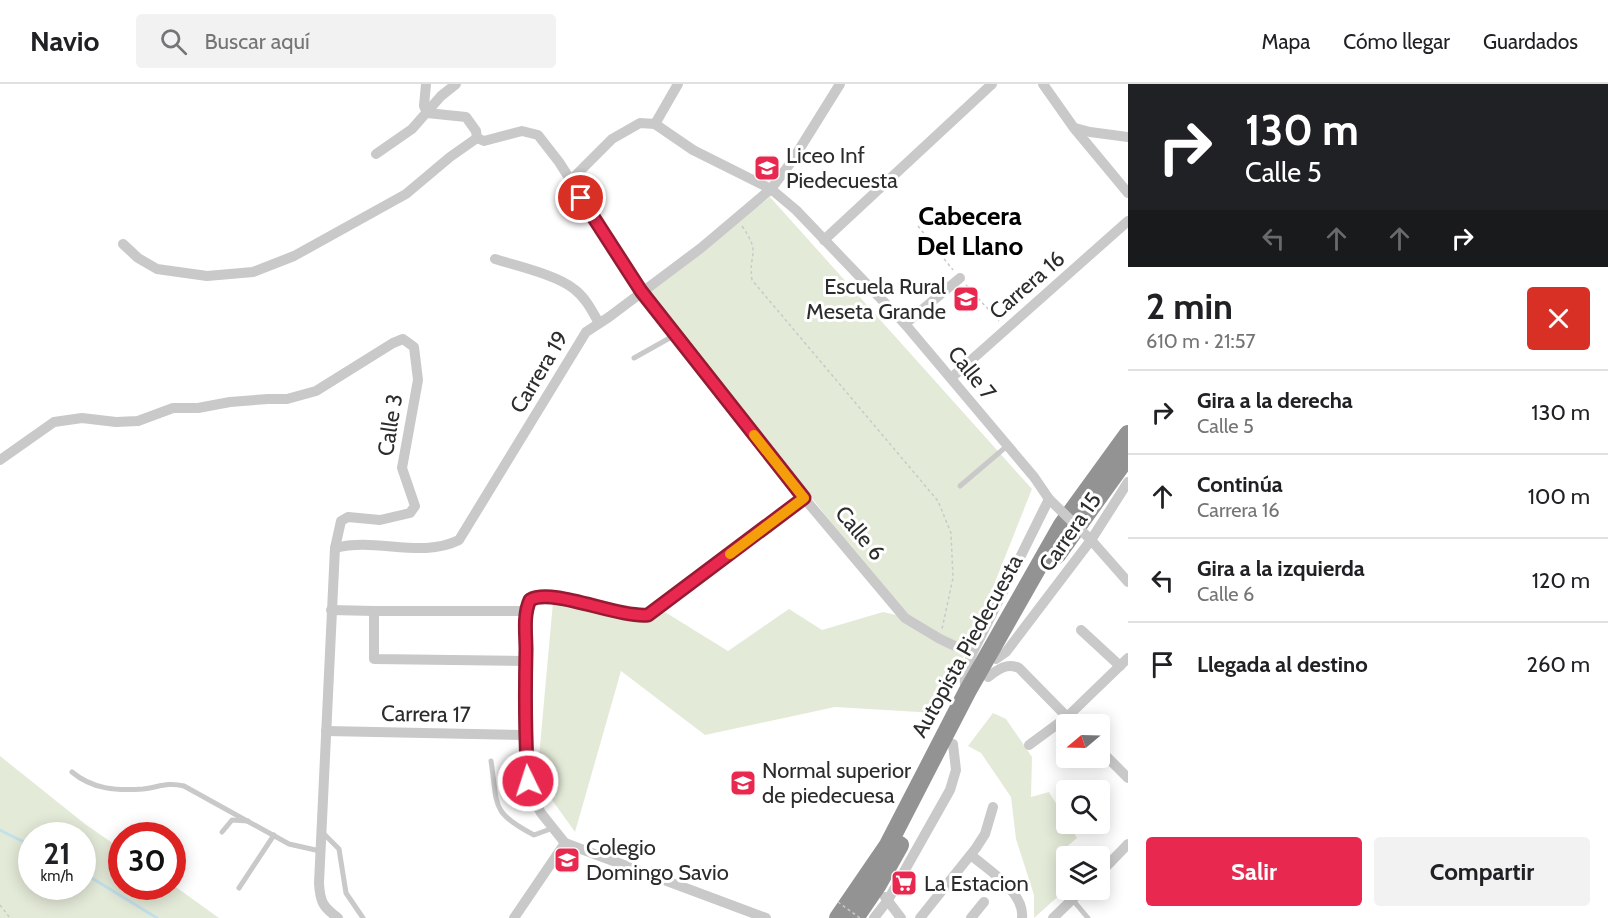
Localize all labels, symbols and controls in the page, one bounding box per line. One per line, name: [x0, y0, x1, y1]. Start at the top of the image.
search box: [136, 14, 556, 68]
text: Navio: [30, 24, 100, 58]
icon: search: [157, 25, 190, 58]
text: Buscar aquí: [205, 28, 310, 55]
text: Mapa: [1262, 29, 1310, 54]
text: Cómo llegar: [1343, 29, 1450, 54]
text: Guardados: [1483, 29, 1578, 54]
text: 130 m: [1245, 104, 1359, 156]
icon: right: [1146, 108, 1224, 186]
place label: Liceo Inf Piedecuesta: [786, 142, 898, 194]
school or university icon: Liceo Inf Piedecuesta: [752, 153, 782, 183]
text: Calle 5: [1245, 156, 1322, 189]
pin: [555, 172, 606, 223]
icon: arrive: [564, 181, 597, 214]
district label: Cabecera Del Llano: [917, 200, 1023, 262]
icon: left: [1257, 222, 1290, 255]
icon: ahead: [1320, 222, 1353, 255]
icon: ahead: [1383, 222, 1416, 255]
icon: right: [1446, 222, 1479, 255]
street label: Carrera 16: [984, 245, 1070, 325]
place label: Escuela Rural Meseta Grande: [806, 273, 947, 325]
school or university icon: Escuela Rural Meseta Grande: [951, 284, 981, 314]
text: 2 min: [1146, 284, 1233, 328]
button: close: [1527, 287, 1590, 350]
street label: Carrera 19: [504, 326, 574, 418]
text: 610 m · 21:57: [1146, 329, 1256, 353]
street label: Calle 7: [942, 341, 1002, 405]
text: Gira a la derecha: [1197, 387, 1353, 414]
street label: Calle 3: [372, 392, 408, 458]
icon: right: [1146, 396, 1179, 429]
text: 130 m: [1531, 399, 1590, 426]
text: Calle 5: [1197, 414, 1254, 438]
text: Continúa: [1197, 471, 1283, 498]
icon: ahead: [1146, 480, 1179, 513]
text: 100 m: [1528, 483, 1590, 510]
street label: Carrera 15: [1033, 487, 1107, 577]
text: Carrera 16: [1197, 498, 1280, 522]
street label: Calle 6: [829, 500, 891, 566]
street label: Autopista Piedecuesta: [906, 549, 1029, 742]
text: Gira a la izquierda: [1197, 555, 1365, 582]
icon: left: [1146, 564, 1179, 597]
text: 120 m: [1532, 567, 1590, 594]
text: Calle 6: [1197, 582, 1254, 606]
icon: arrive: [1146, 648, 1179, 681]
text: Llegada al destino: [1197, 651, 1368, 678]
text: 260 m: [1526, 651, 1590, 678]
street label: Carrera 17: [381, 700, 471, 728]
north arrow: [1056, 714, 1110, 768]
map controls: [1056, 714, 1110, 900]
position arrow: [496, 749, 560, 813]
place label: Normal superior de piedecuesa: [762, 757, 911, 809]
school or university icon: Normal superior de piedecuesa: [728, 768, 758, 798]
button: search: [1056, 780, 1110, 834]
speed limit sign: 30: [108, 822, 186, 900]
place label: Colegio Domingo Savio: [586, 834, 729, 886]
text: 21: [44, 835, 70, 872]
button: Salir: [1146, 837, 1362, 906]
button: Compartir: [1374, 837, 1590, 906]
school or university icon: Colegio Domingo Savio: [552, 845, 582, 875]
button: layers: [1056, 846, 1110, 900]
text: km/h: [41, 867, 73, 885]
supermarket icon: La Estacion: [889, 868, 919, 898]
place label: La Estacion: [924, 870, 1029, 897]

